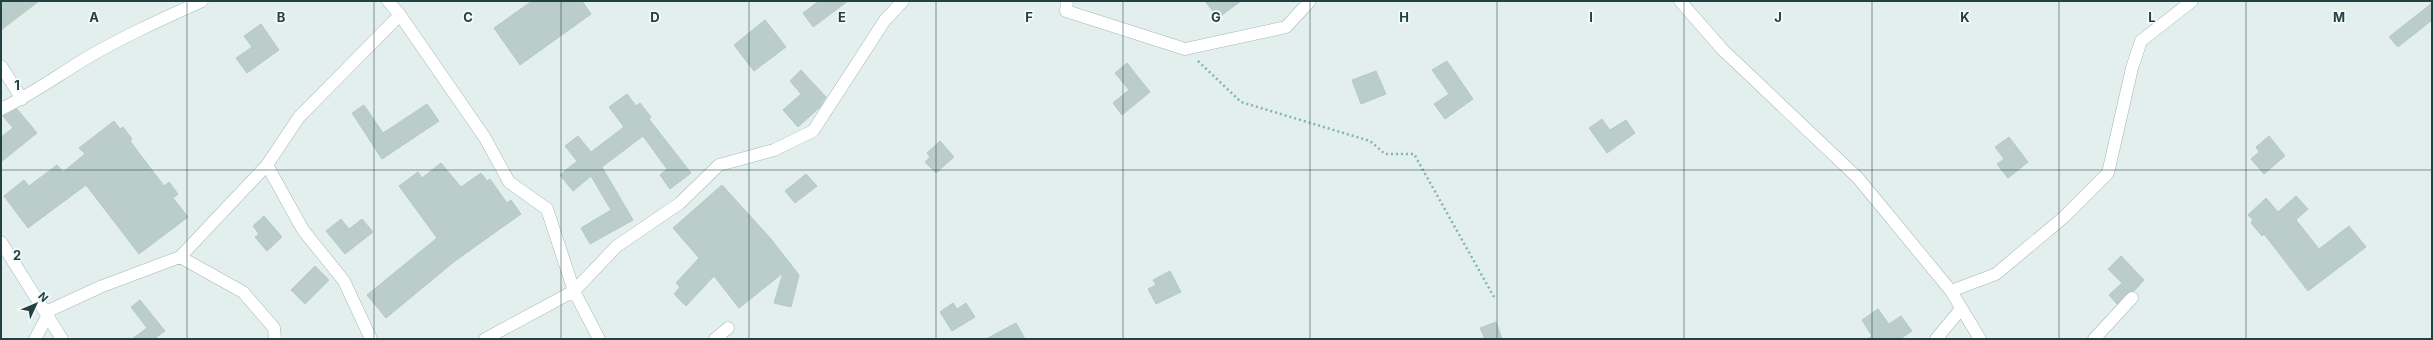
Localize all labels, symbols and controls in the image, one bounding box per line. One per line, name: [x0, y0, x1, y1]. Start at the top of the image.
text: A: [89, 9, 99, 25]
text: B: [277, 9, 286, 25]
text: C: [463, 9, 473, 25]
text: D: [650, 9, 660, 25]
text: E: [838, 9, 846, 25]
text: F: [1025, 9, 1033, 25]
text: G: [1211, 9, 1221, 25]
text: H: [1399, 9, 1409, 25]
text: I: [1589, 9, 1593, 25]
text: J: [1774, 9, 1782, 25]
text: K: [1960, 9, 1970, 25]
text: L: [2148, 9, 2156, 25]
text: M: [2333, 9, 2345, 25]
text: 1: [14, 77, 20, 93]
text: 2: [13, 247, 21, 263]
north arrow: [16, 284, 56, 324]
text: N: [35, 289, 51, 305]

